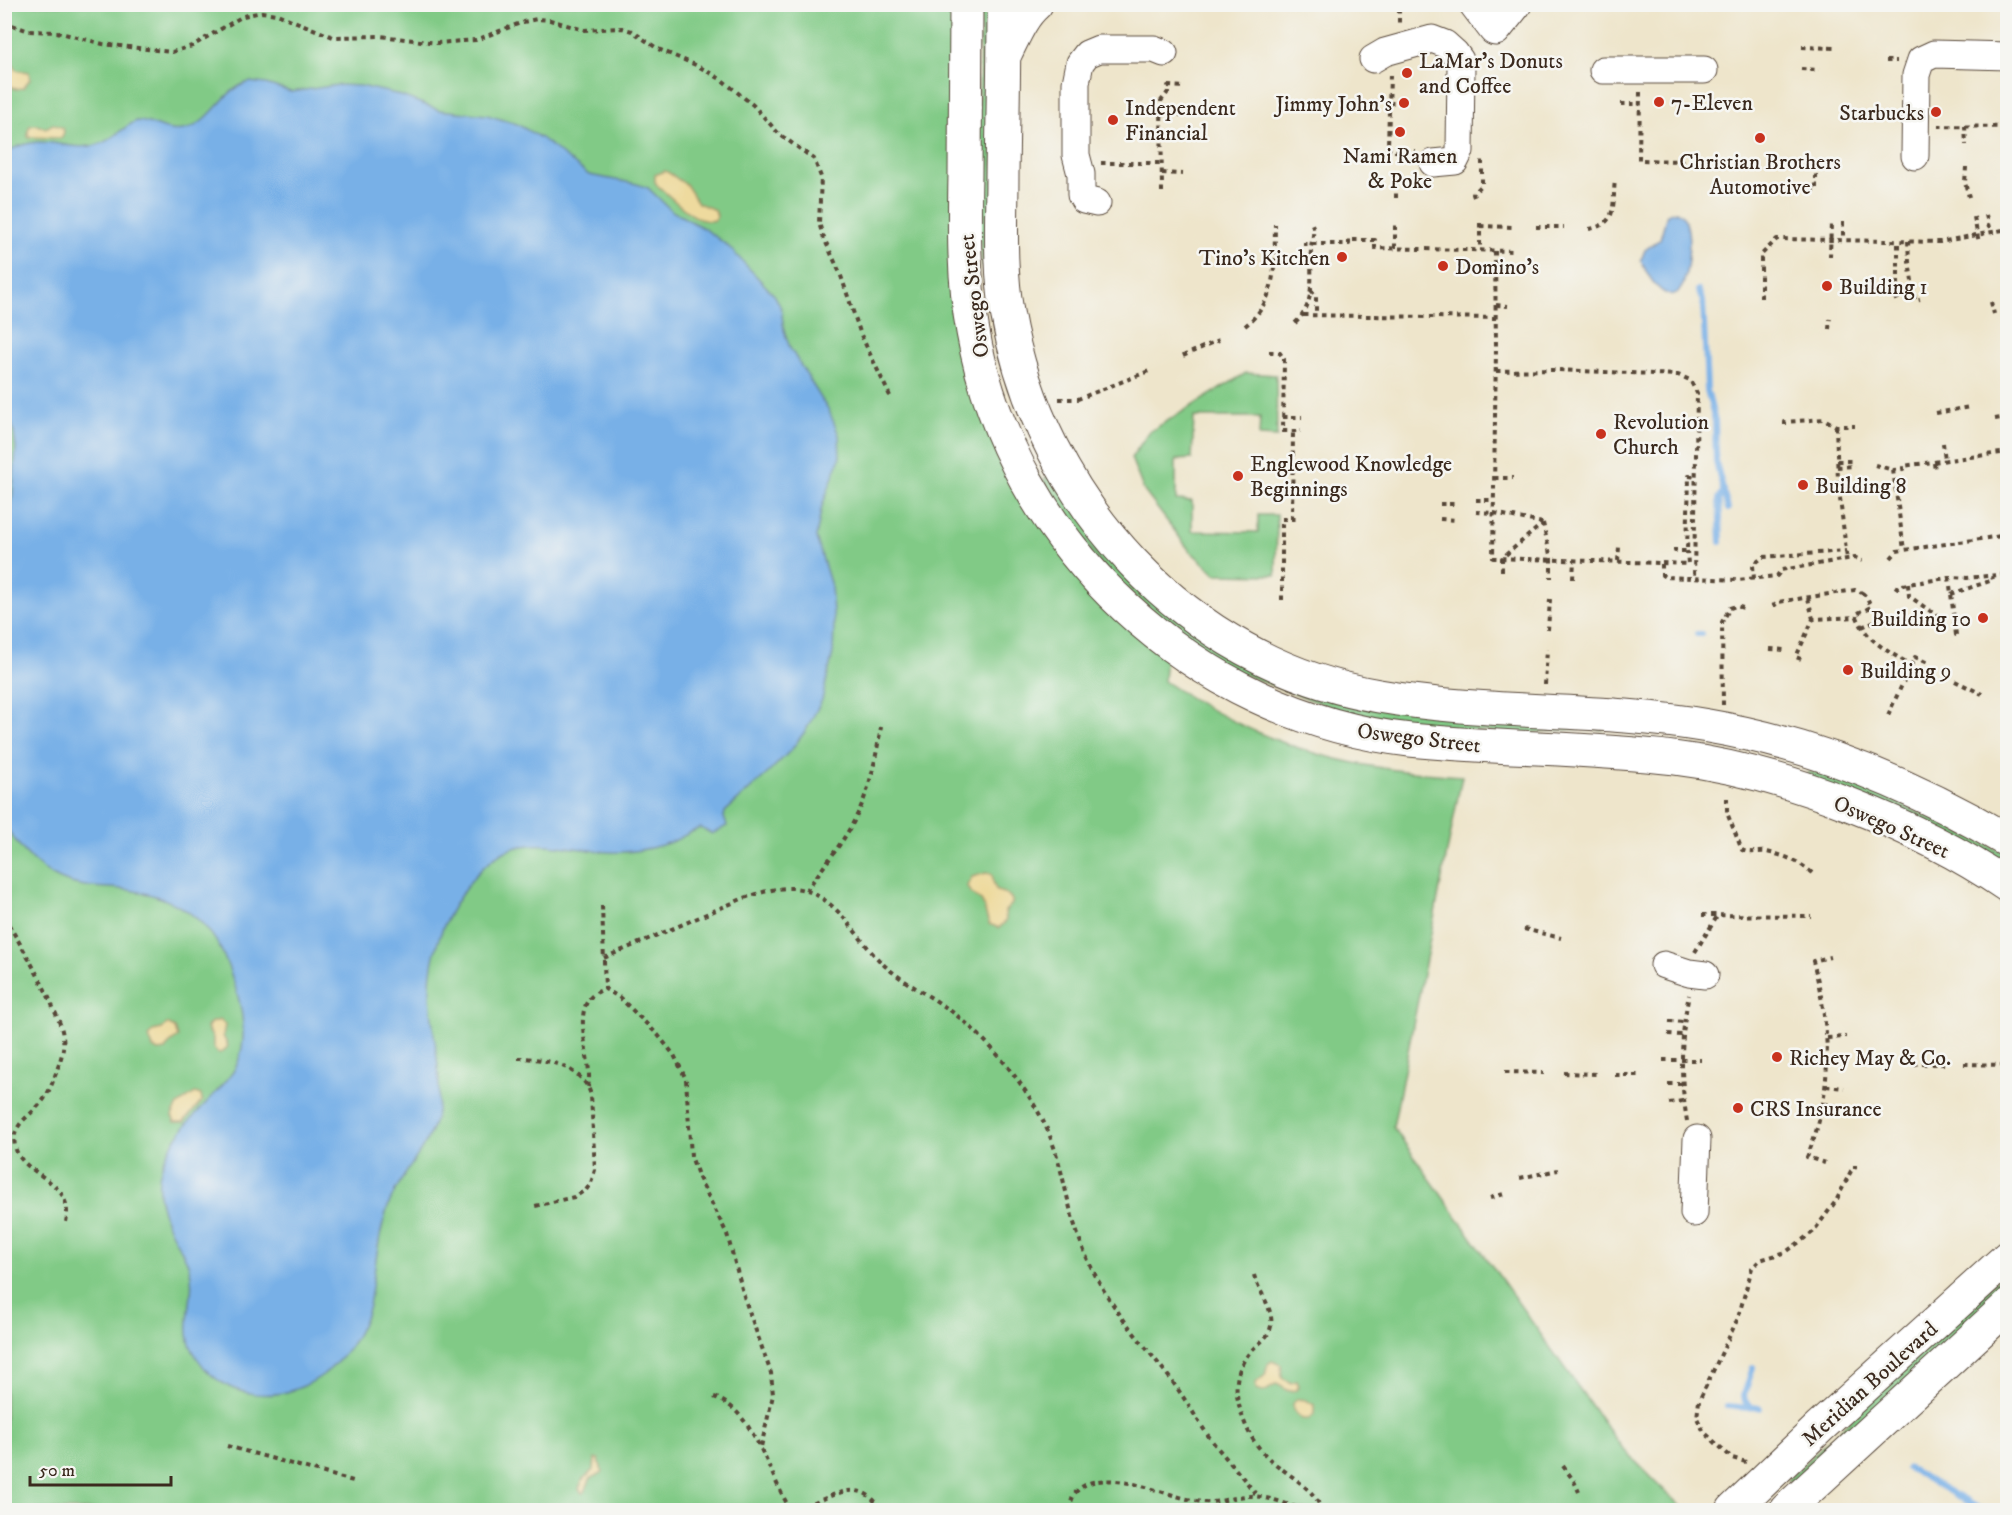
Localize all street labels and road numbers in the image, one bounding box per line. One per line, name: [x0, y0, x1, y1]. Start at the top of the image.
street label: Oswego Street: [954, 233, 995, 359]
street label: Oswego Street: [1356, 718, 1482, 759]
street label: Oswego Street: [1829, 790, 1954, 865]
street label: Meridian Boulevard: [1796, 1316, 1944, 1452]

